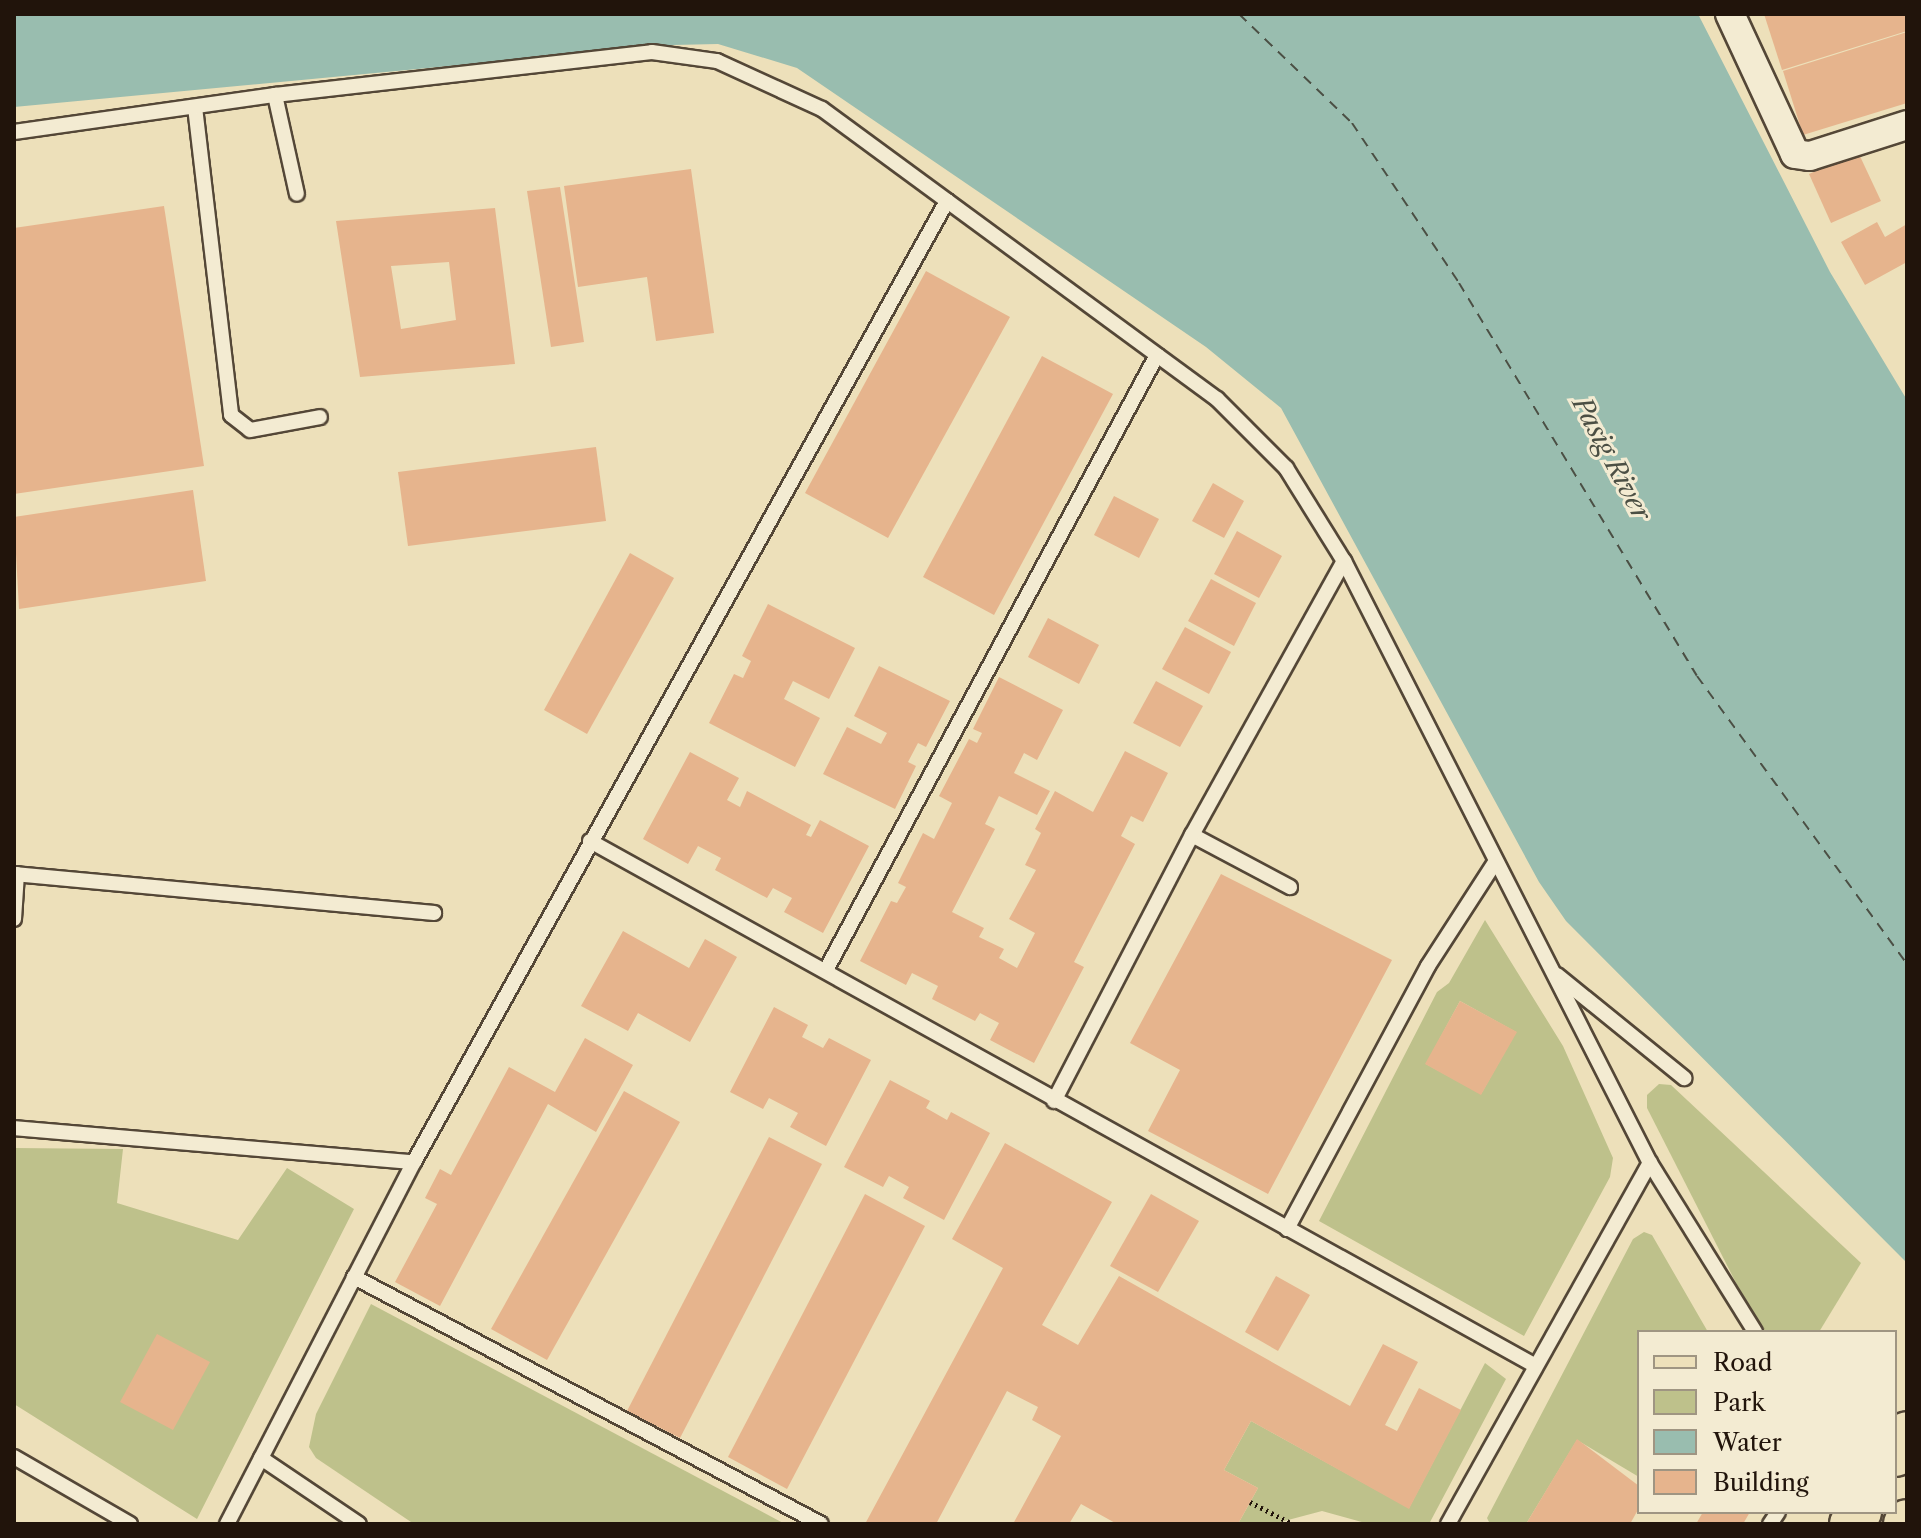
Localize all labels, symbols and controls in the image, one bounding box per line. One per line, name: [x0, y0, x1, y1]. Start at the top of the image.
water label: Pasig River: [1565, 392, 1657, 526]
legend: [1637, 1330, 1897, 1514]
text: Road: [1713, 1348, 1772, 1377]
text: Park: [1713, 1388, 1765, 1417]
text: Water: [1713, 1428, 1782, 1457]
text: Building: [1713, 1468, 1809, 1497]

